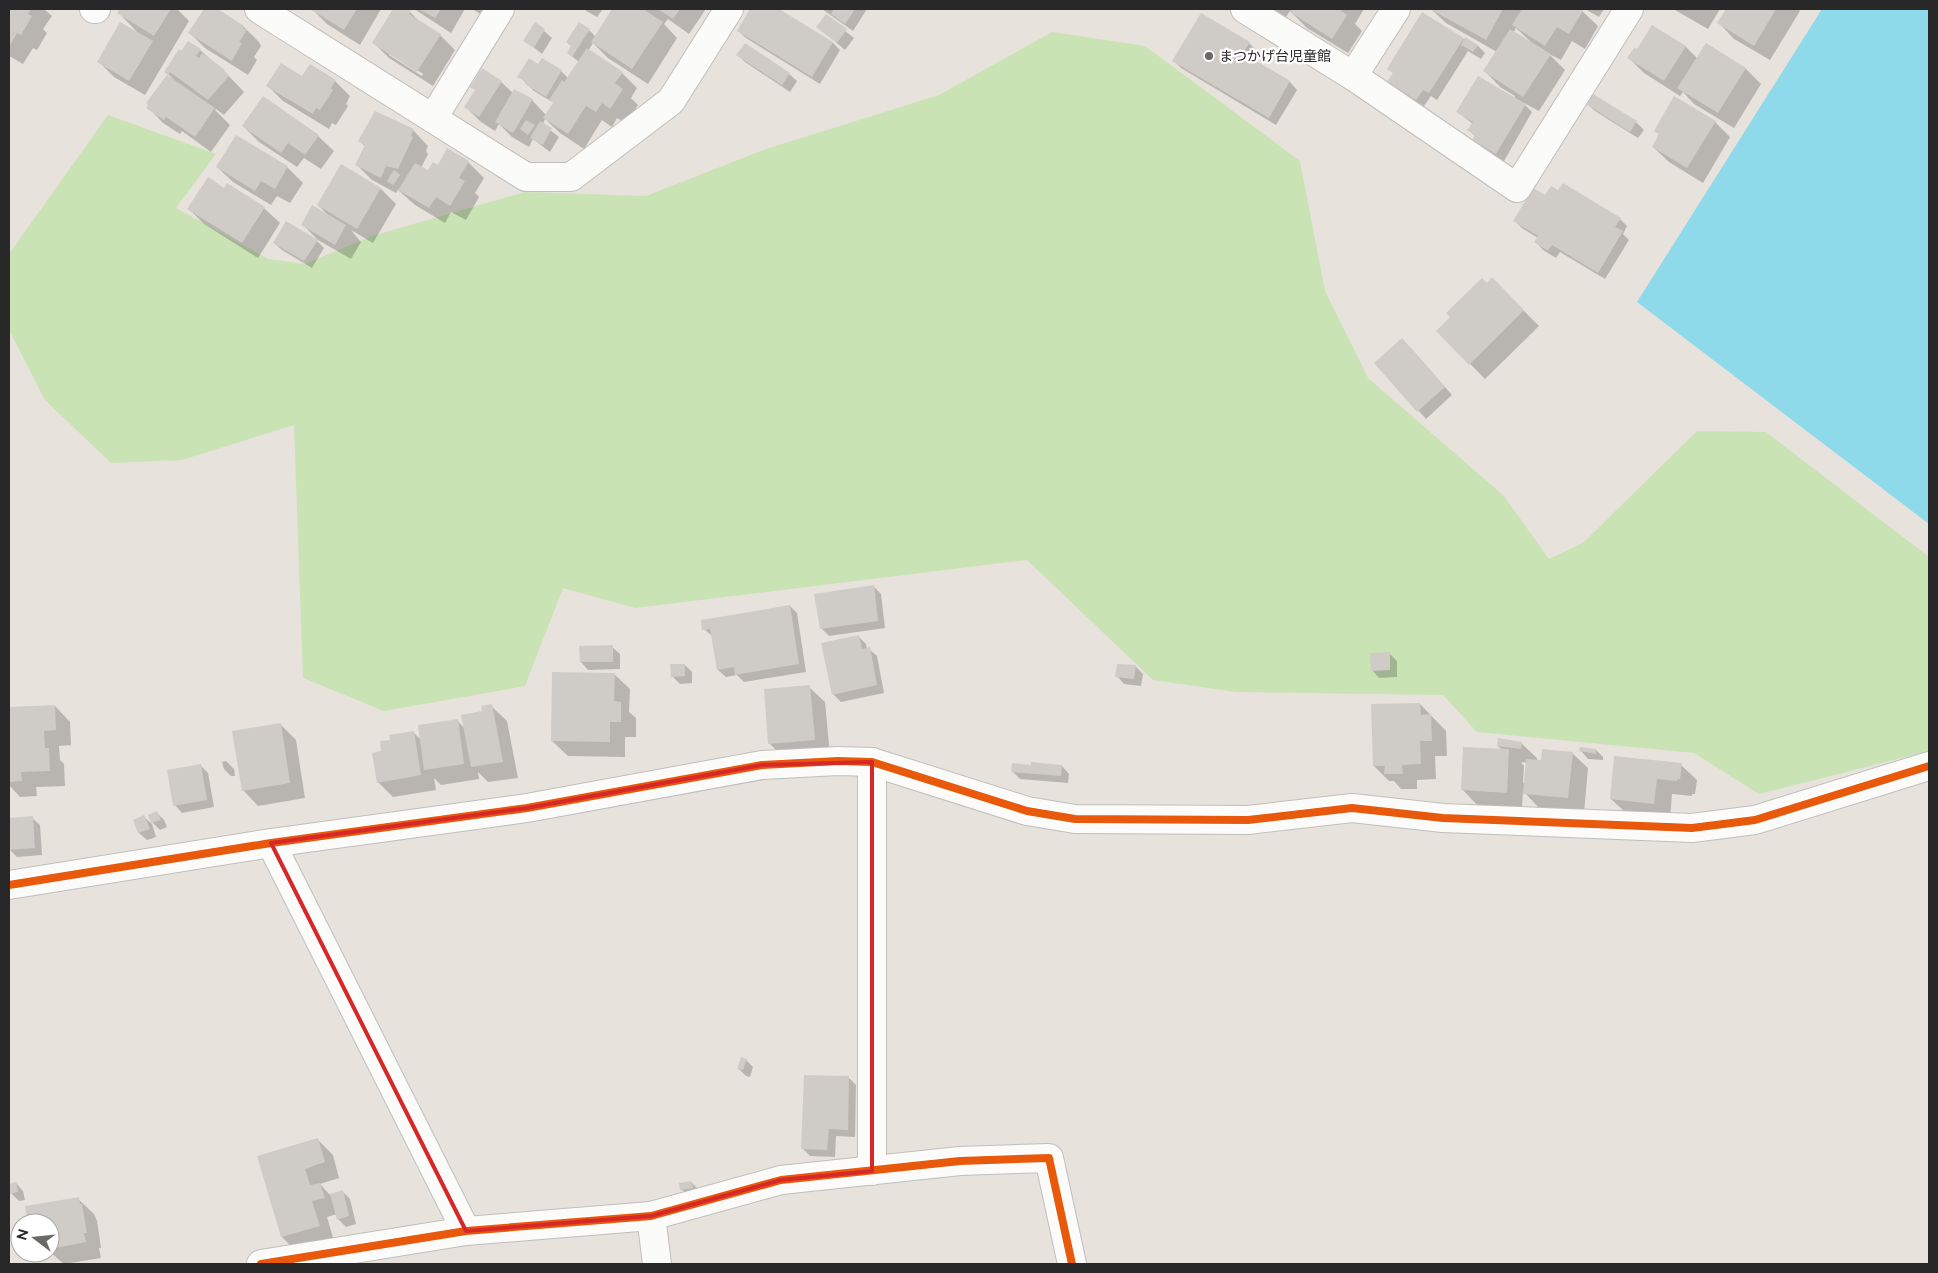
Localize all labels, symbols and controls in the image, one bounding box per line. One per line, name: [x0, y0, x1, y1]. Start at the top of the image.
place label: まつかげ台児童館: [1219, 48, 1331, 64]
marker: まつかげ台児童館: [1203, 50, 1215, 62]
north arrow: [10, 1213, 60, 1263]
text: N: [13, 1227, 32, 1242]

